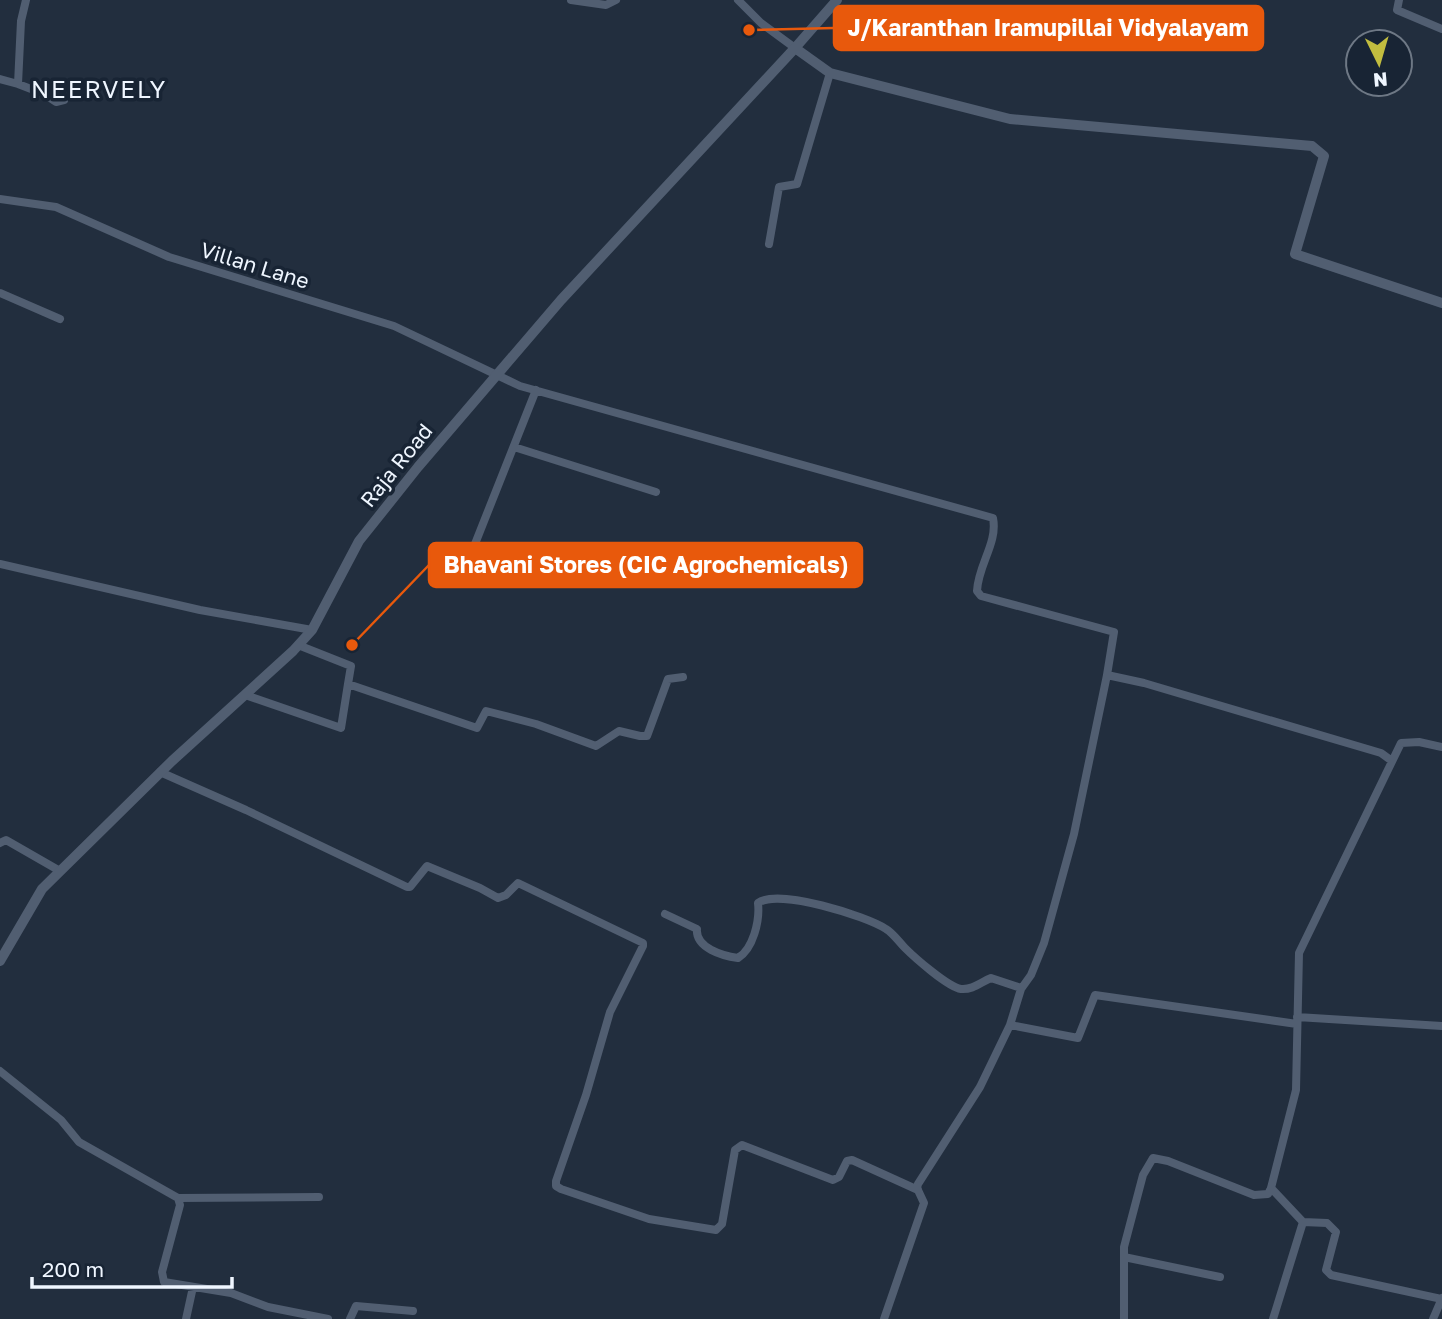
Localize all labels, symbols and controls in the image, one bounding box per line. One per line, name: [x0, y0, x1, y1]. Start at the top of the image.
callout: J/Karanthan Iramupillai Vidyalayam: [834, 6, 1263, 50]
text: J/Karanthan Iramupillai Vidyalayam: [847, 13, 1249, 41]
north arrow: [1344, 28, 1414, 98]
text: N: [1372, 68, 1389, 93]
district label: NEERVELY: [31, 74, 167, 103]
street label: Villan Lane: [197, 236, 313, 294]
street label: Raja Road: [354, 418, 438, 512]
callout: Bhavani Stores (CIC Agrochemicals): [429, 543, 862, 587]
text: Bhavani Stores (CIC Agrochemicals): [443, 550, 849, 578]
scale bar: [32, 1246, 231, 1290]
text: 200 m: [42, 1256, 104, 1282]

